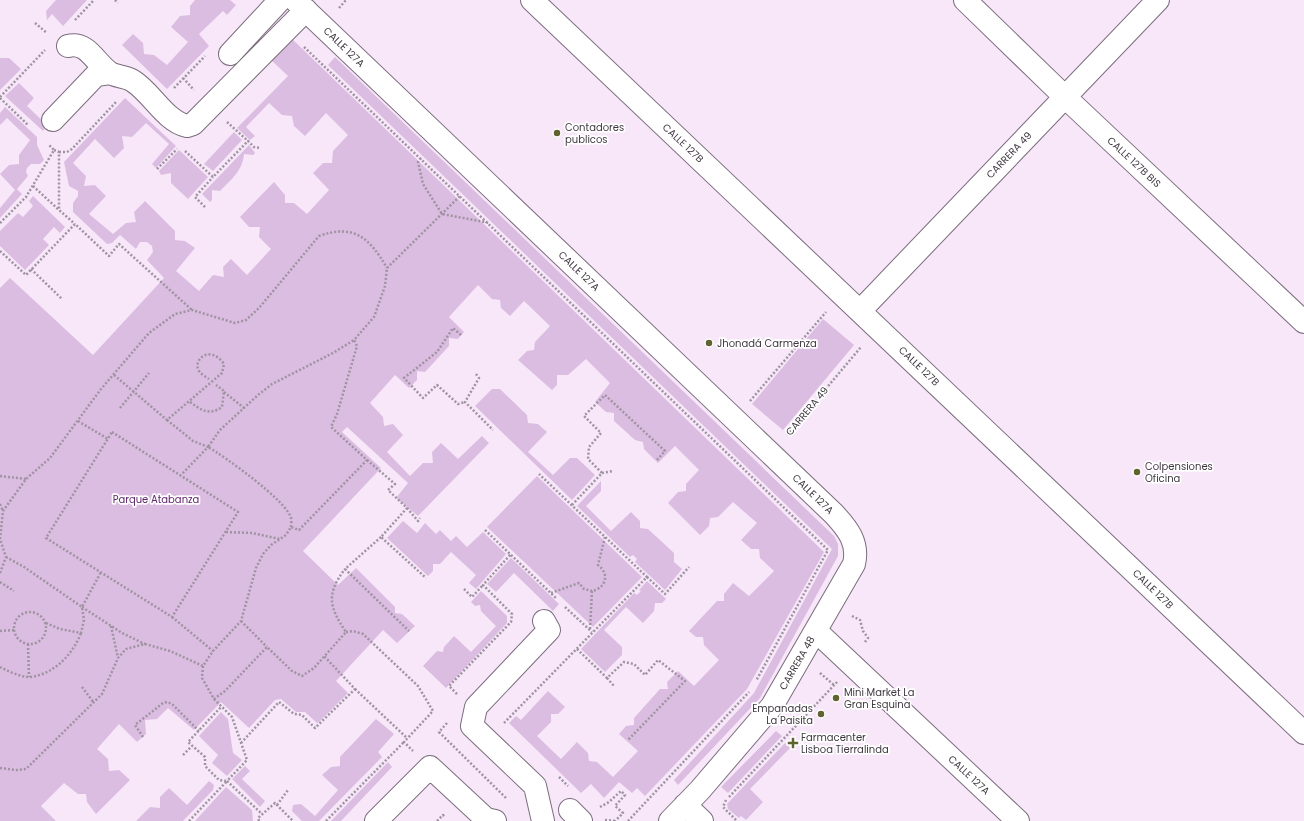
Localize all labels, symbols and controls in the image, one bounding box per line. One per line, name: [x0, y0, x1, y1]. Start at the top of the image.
street label: CALLE 127A: [320, 24, 368, 71]
place label: Contadores publicos: [565, 120, 624, 147]
street label: CALLE 127B: [659, 120, 707, 166]
marker: Contadores publicos: [552, 128, 562, 138]
street label: CARRERA 49: [983, 128, 1035, 182]
street label: CALLE 127B BIS: [1104, 133, 1164, 191]
street label: CALLE 127A: [555, 248, 603, 295]
place label: Jhonadá Carmenza: [717, 336, 817, 351]
marker: Jhonadá Carmenza: [704, 338, 714, 348]
street label: CALLE 127B: [895, 343, 943, 389]
street label: CARRERA 49: [782, 383, 832, 439]
place label: Colpensiones Oficina: [1145, 459, 1213, 486]
marker: Colpensiones Oficina: [1132, 467, 1142, 477]
street label: CALLE 127A: [789, 471, 837, 518]
park label: Parque Atabanza: [113, 492, 199, 507]
street label: CALLE 127B: [1129, 566, 1177, 612]
street label: CARRERA 48: [776, 633, 818, 693]
place label: Mini Market La Gran Esquina: [844, 685, 914, 712]
marker: Mini Market La Gran Esquina: [831, 693, 841, 703]
place label: Empanadas La Paisita: [752, 701, 813, 728]
marker: Empanadas La Paisita: [816, 709, 826, 719]
place label: Farmacenter Lisboa Tierralinda: [801, 730, 889, 757]
marker: Farmacenter Lisboa Tierralinda: [788, 738, 798, 748]
street label: CALLE 127A: [945, 752, 993, 798]

